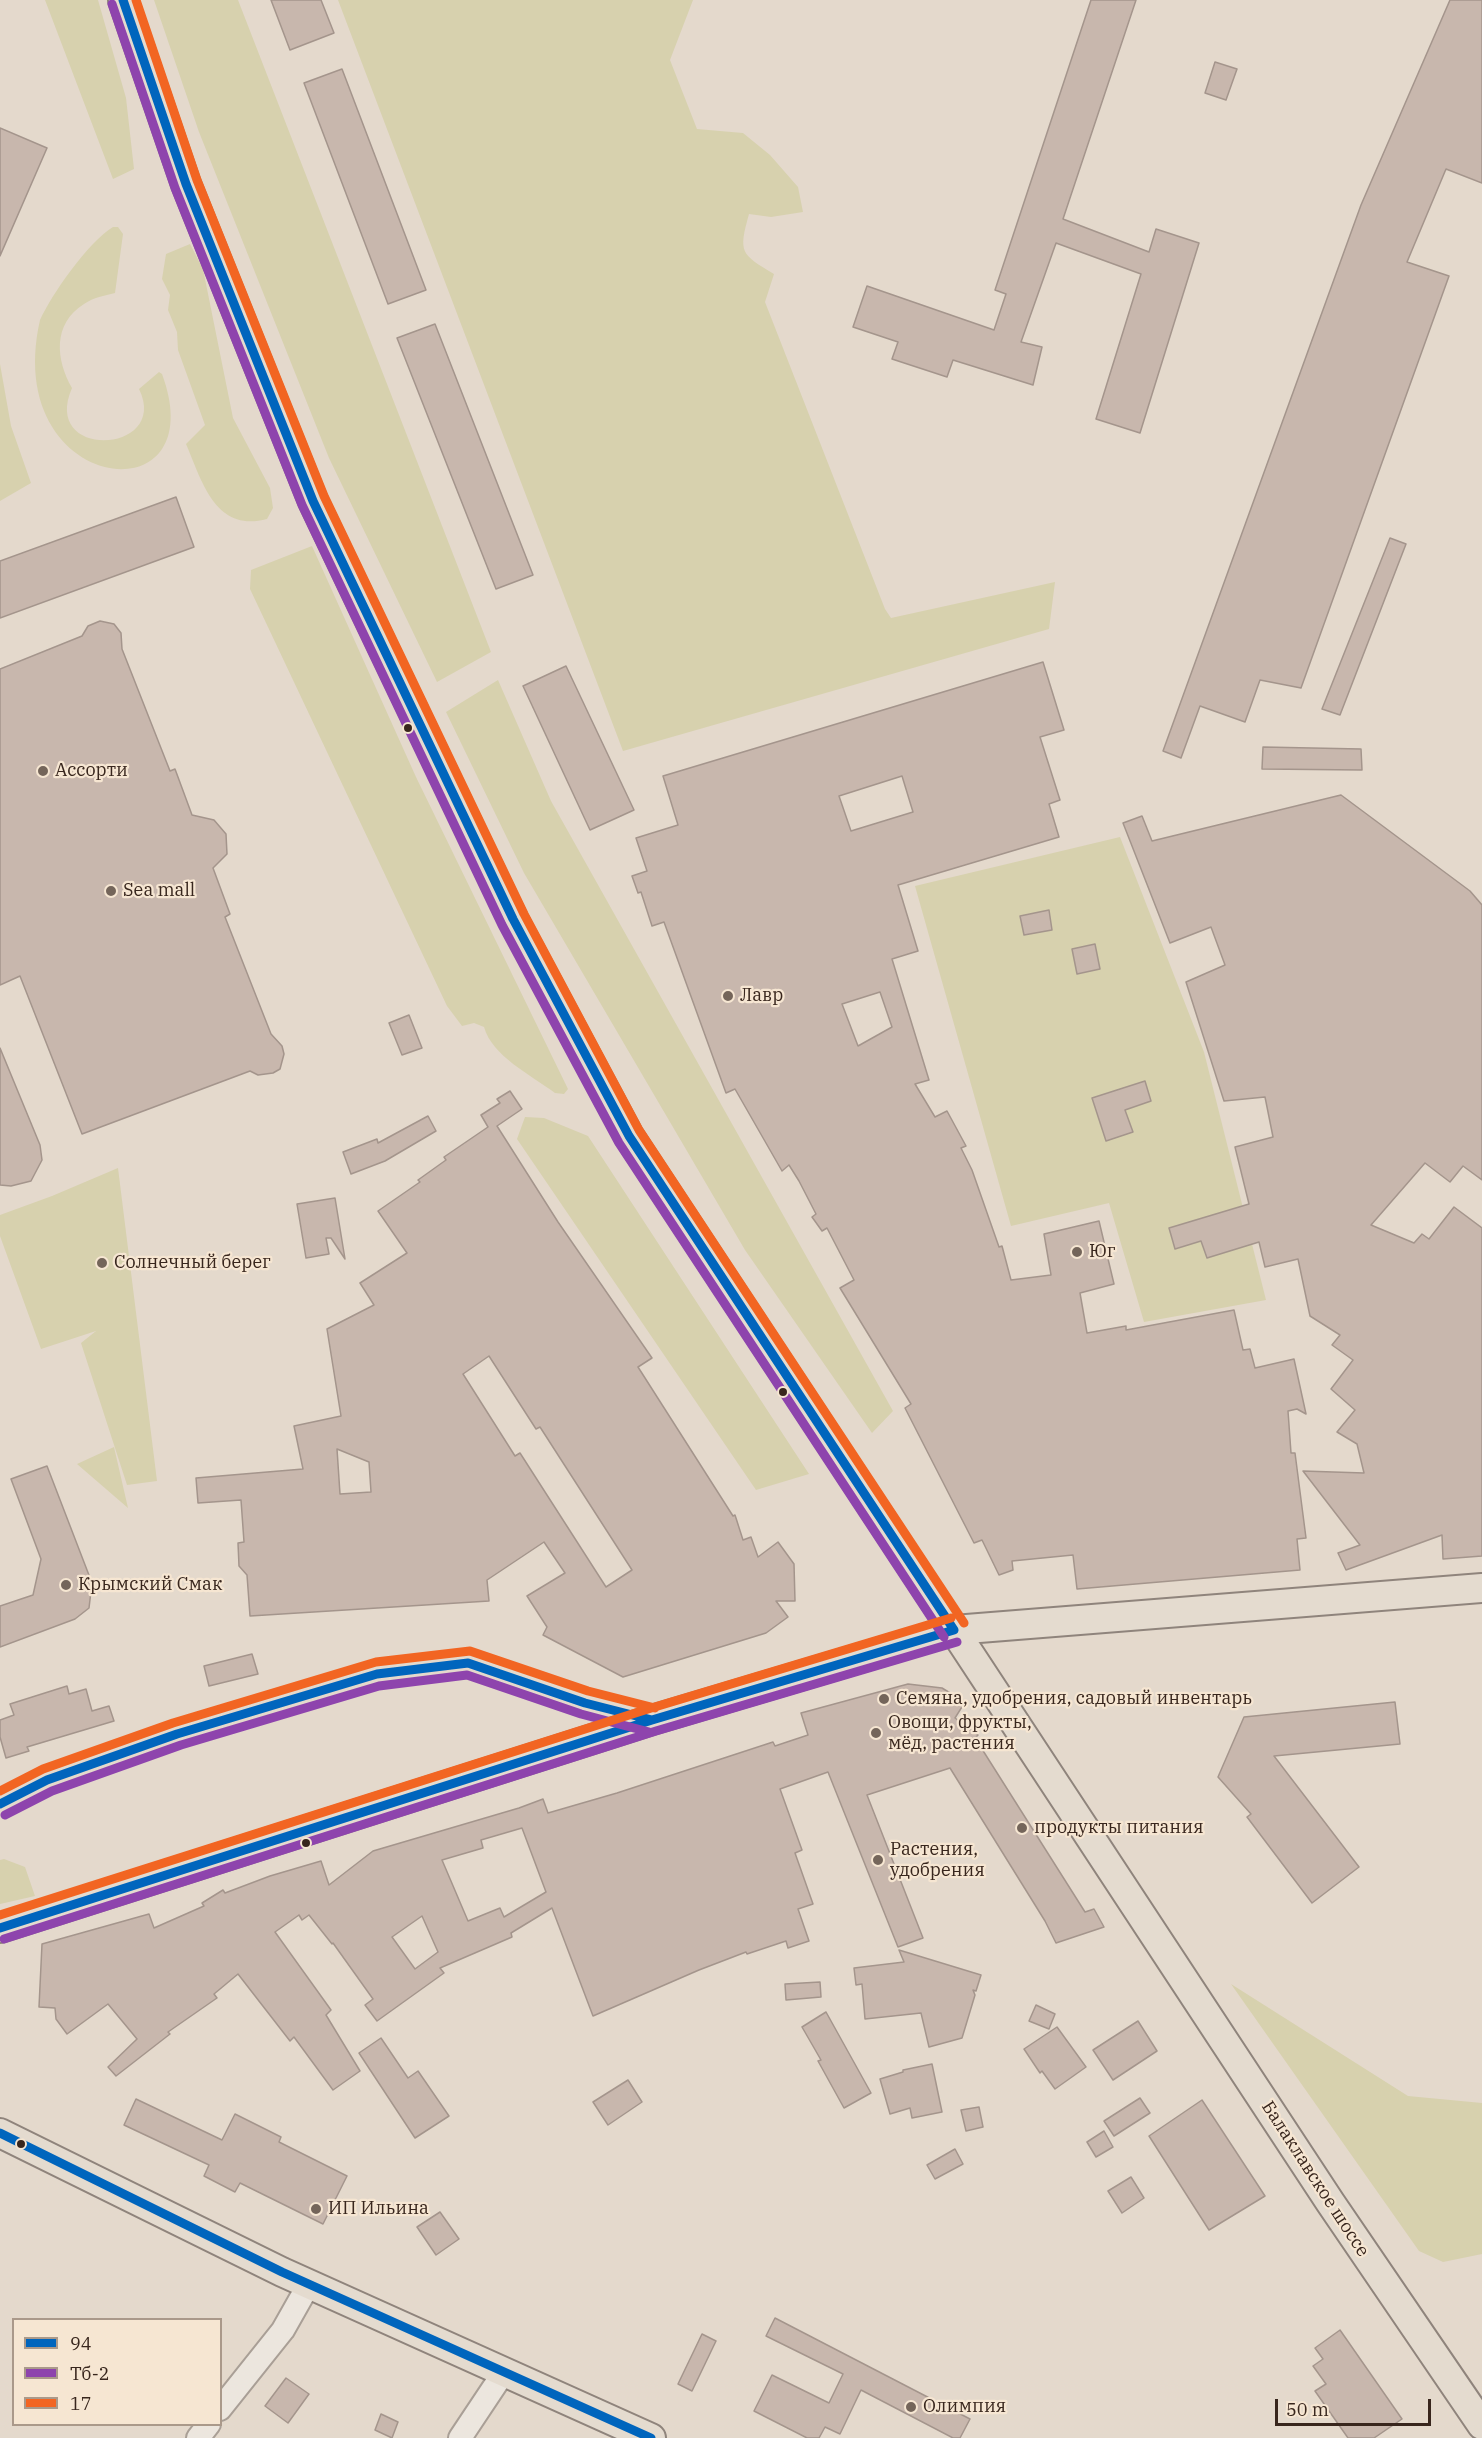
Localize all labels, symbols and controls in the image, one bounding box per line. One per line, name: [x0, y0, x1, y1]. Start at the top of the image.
unlabelled marker: [402, 722, 414, 734]
place label: Ассорти: [55, 760, 128, 782]
marker: Ассорти: [36, 764, 50, 778]
place label: Sea mall: [123, 880, 195, 902]
marker: Sea mall: [104, 884, 118, 898]
place label: Лавр: [740, 985, 783, 1007]
marker: Лавр: [721, 989, 735, 1003]
place label: Юг: [1089, 1241, 1116, 1263]
marker: Юг: [1070, 1245, 1084, 1259]
place label: Солнечный берег: [114, 1252, 271, 1274]
marker: Солнечный берег: [95, 1256, 109, 1270]
unlabelled marker: [777, 1386, 789, 1398]
place label: Крымский Смак: [78, 1574, 222, 1596]
marker: Крымский Смак: [59, 1578, 73, 1592]
place label: Семяна, удобрения, садовый инвентарь: [896, 1688, 1252, 1710]
marker: Семяна, удобрения, садовый инвентарь: [877, 1692, 891, 1706]
place label: Овощи, фрукты, мёд, растения: [888, 1712, 1032, 1754]
marker: Овощи, фрукты, мёд, растения: [869, 1726, 883, 1740]
place label: продукты питания: [1034, 1817, 1204, 1839]
marker: продукты питания: [1015, 1821, 1029, 1835]
unlabelled marker: [300, 1837, 312, 1849]
place label: Растения, удобрения: [890, 1839, 985, 1882]
marker: Растения, удобрения: [871, 1853, 885, 1867]
street label: Балаклавское шоссе: [1257, 2097, 1373, 2261]
unlabelled marker: [15, 2138, 27, 2150]
place label: ИП Ильина: [328, 2198, 429, 2220]
marker: ИП Ильина: [309, 2202, 323, 2216]
legend: [12, 2318, 222, 2426]
text: 94: [70, 2332, 92, 2355]
text: Тб-2: [70, 2362, 110, 2385]
scale bar: [1278, 2387, 1434, 2425]
text: 17: [70, 2392, 92, 2415]
place label: Олимпия: [923, 2396, 1006, 2418]
text: 50 m: [1286, 2398, 1329, 2421]
marker: Олимпия: [904, 2400, 918, 2414]

